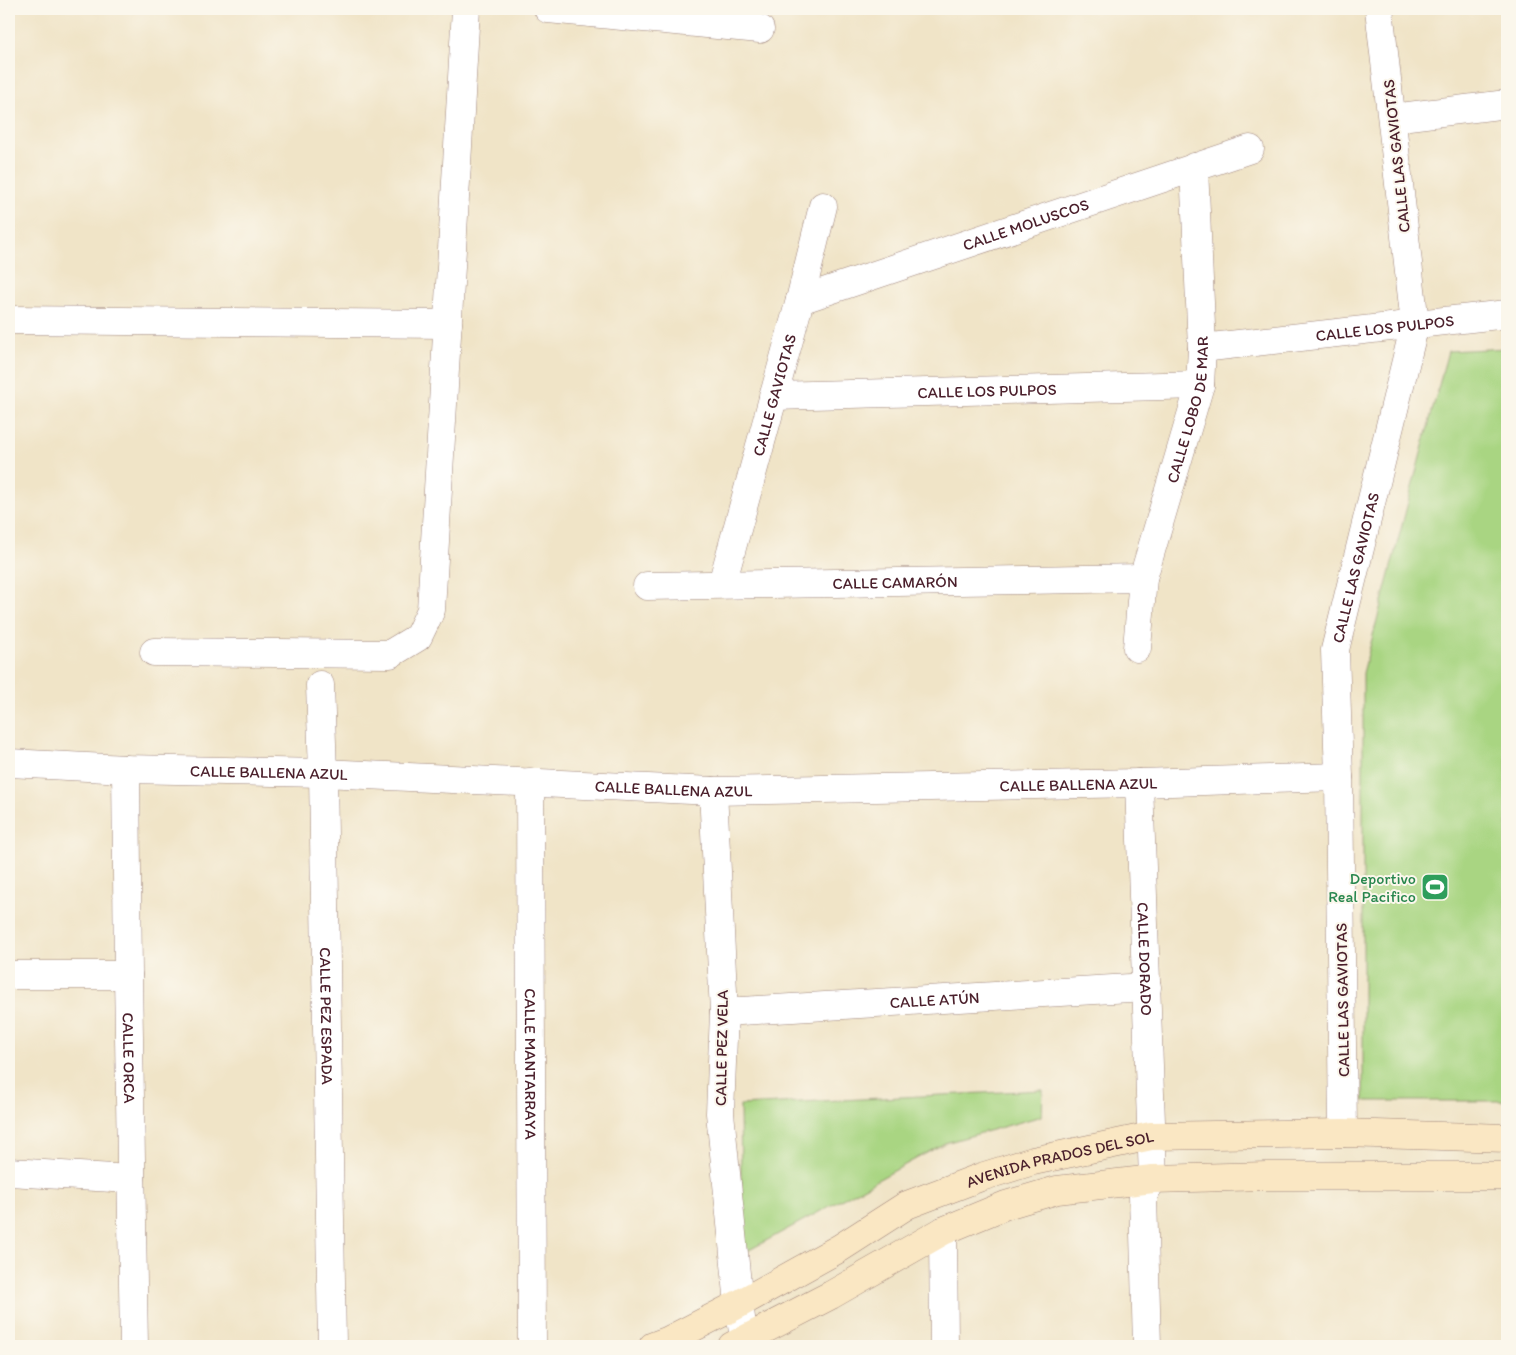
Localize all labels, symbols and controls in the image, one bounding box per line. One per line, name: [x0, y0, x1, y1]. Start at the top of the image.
street label: CALLE LAS GAVIOTAS: [1379, 78, 1414, 234]
street label: CALLE MOLUSCOS: [960, 195, 1091, 255]
street label: CALLE LOS PULPOS: [1315, 311, 1455, 345]
street label: CALLE GAVIOTAS: [749, 332, 800, 458]
street label: CALLE LOBO DE MAR: [1163, 336, 1212, 485]
street label: CALLE LOS PULPOS: [917, 380, 1057, 402]
street label: CALLE LAS GAVIOTAS: [1328, 490, 1383, 645]
street label: CALLE CAMARÓN: [832, 572, 958, 593]
street label: CALLE BALLENA AZUL: [190, 761, 348, 784]
street label: CALLE BALLENA AZUL: [999, 773, 1157, 796]
street label: CALLE BALLENA AZUL: [594, 777, 752, 801]
place label: Deportivo Real Pacifico: [1328, 869, 1416, 906]
sports icon: Deportivo Real Pacifico: [1420, 872, 1450, 902]
street label: CALLE DORADO: [1133, 902, 1156, 1016]
street label: CALLE LAS GAVIOTAS: [1332, 923, 1353, 1077]
street label: CALLE PEZ ESPADA: [316, 947, 337, 1085]
street label: CALLE MANTARRAYA: [521, 988, 540, 1140]
street label: CALLE ATÚN: [889, 988, 980, 1012]
street label: CALLE PEZ VELA: [711, 990, 732, 1106]
street label: CALLE ORCA: [119, 1012, 139, 1104]
street label: AVENIDA PRADOS DEL SOL: [963, 1127, 1155, 1192]

